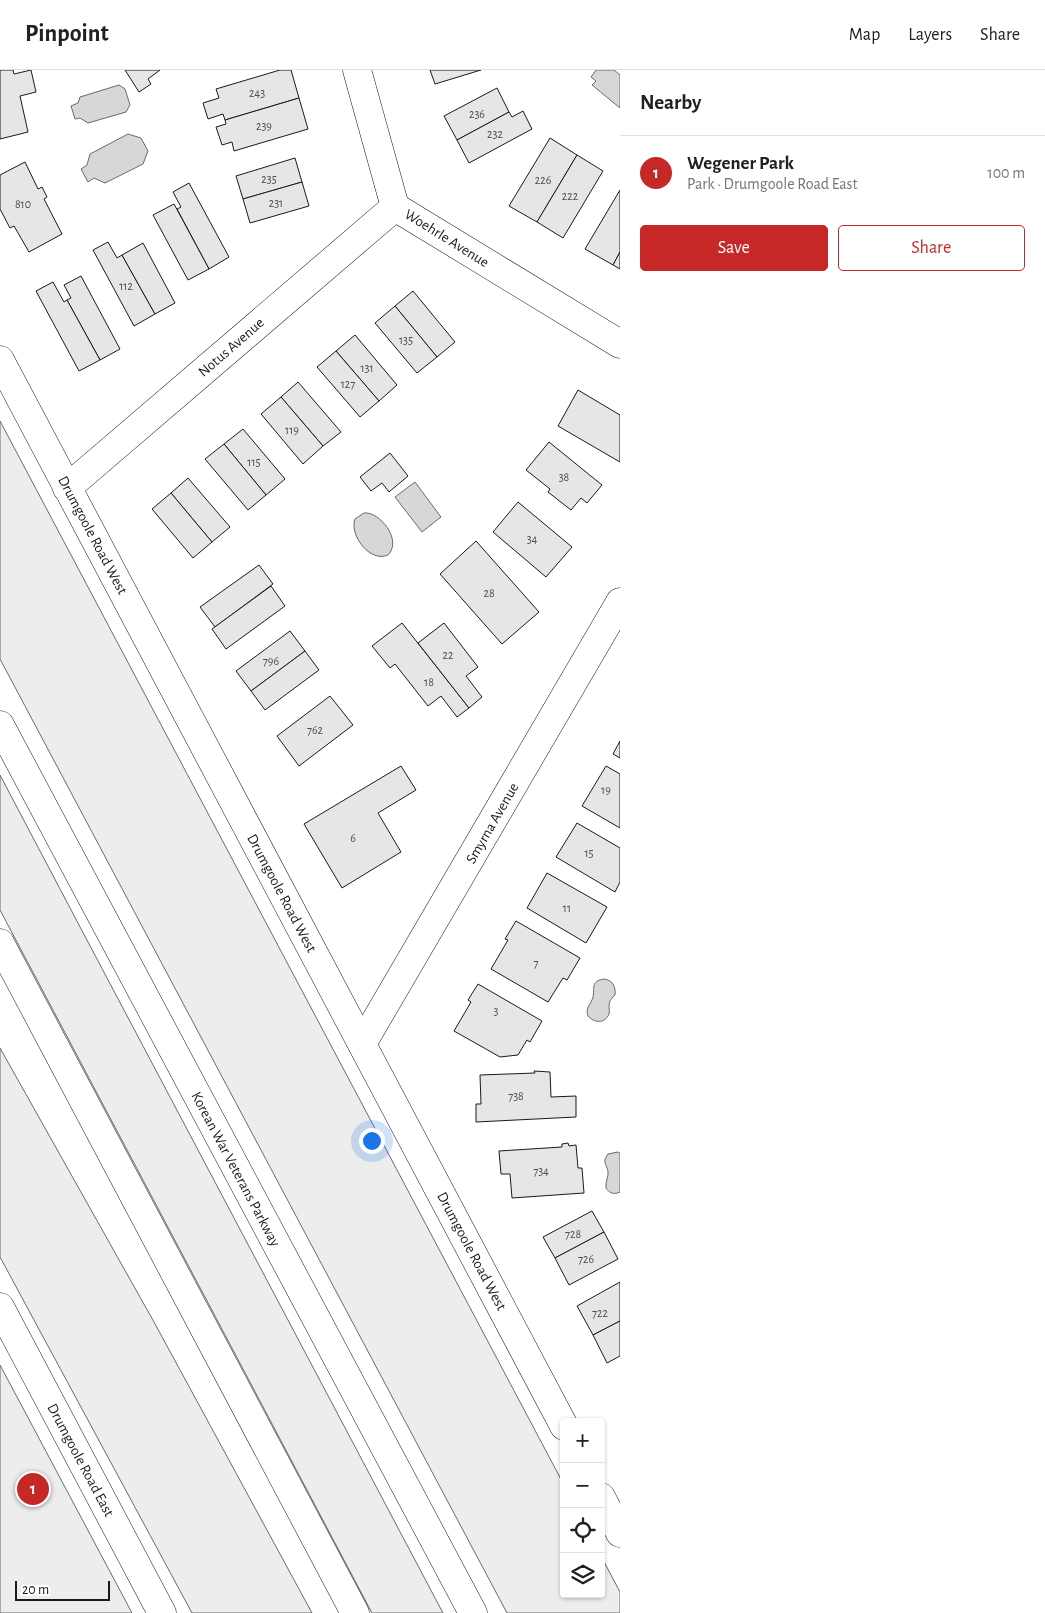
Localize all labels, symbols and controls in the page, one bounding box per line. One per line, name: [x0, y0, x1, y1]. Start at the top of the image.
text: Pinpoint: [25, 22, 109, 46]
text: Map: [849, 26, 880, 44]
text: Layers: [908, 26, 952, 44]
text: Share: [980, 26, 1020, 44]
house number: 243: [249, 87, 265, 99]
text: Nearby: [640, 92, 701, 113]
house number: 236: [469, 108, 485, 120]
house number: 239: [256, 120, 272, 132]
house number: 232: [487, 128, 503, 140]
text: Wegener Park: [687, 154, 794, 173]
text: 1: [653, 165, 659, 181]
text: 100 m: [987, 165, 1025, 181]
house number: 235: [261, 173, 277, 185]
house number: 226: [535, 174, 552, 186]
text: Park · Drumgoole Road East: [687, 176, 858, 192]
house number: 222: [562, 190, 579, 202]
house number: 231: [269, 197, 283, 209]
house number: 810: [15, 198, 31, 210]
street label: Woehrle Avenue: [402, 207, 492, 270]
button: Save: [640, 225, 828, 271]
button: Share: [838, 225, 1025, 271]
house number: 112: [119, 280, 133, 292]
street label: Notus Avenue: [196, 315, 267, 380]
house number: 135: [399, 334, 413, 346]
house number: 131: [360, 362, 374, 374]
house number: 127: [341, 378, 355, 390]
house number: 119: [285, 424, 299, 436]
house number: 115: [247, 456, 261, 468]
house number: 38: [559, 471, 570, 483]
street label: Drumgoole Road West: [55, 474, 130, 597]
house number: 34: [527, 533, 538, 545]
house number: 28: [483, 587, 495, 599]
house number: 22: [443, 649, 454, 661]
house number: 796: [263, 655, 279, 667]
house number: 18: [424, 676, 434, 688]
house number: 762: [307, 724, 324, 736]
street label: Smyrna Avenue: [463, 780, 522, 866]
house number: 19: [601, 784, 611, 796]
street label: Drumgoole Road West: [244, 832, 319, 955]
house number: 6: [350, 832, 356, 844]
house number: 15: [584, 847, 594, 859]
house number: 11: [563, 902, 571, 914]
house number: 7: [533, 957, 539, 969]
house number: 3: [494, 1005, 499, 1017]
street label: Korean War Veterans Parkway: [188, 1089, 283, 1250]
house number: 738: [508, 1090, 524, 1102]
your location: [359, 1128, 385, 1154]
house number: 734: [533, 1165, 549, 1177]
street label: Drumgoole Road West: [434, 1190, 509, 1313]
house number: 728: [565, 1228, 581, 1240]
house number: 726: [578, 1253, 594, 1265]
house number: 722: [592, 1307, 608, 1319]
street label: Drumgoole Road East: [44, 1401, 117, 1519]
map controls: [560, 1418, 605, 1598]
button: +: [560, 1418, 605, 1463]
button: −: [560, 1463, 605, 1508]
pin: 1: [17, 1470, 49, 1508]
button: locate: [560, 1508, 605, 1553]
button: layers: [560, 1553, 605, 1598]
scale bar: [15, 1578, 110, 1601]
text: 20 m: [22, 1583, 49, 1597]

